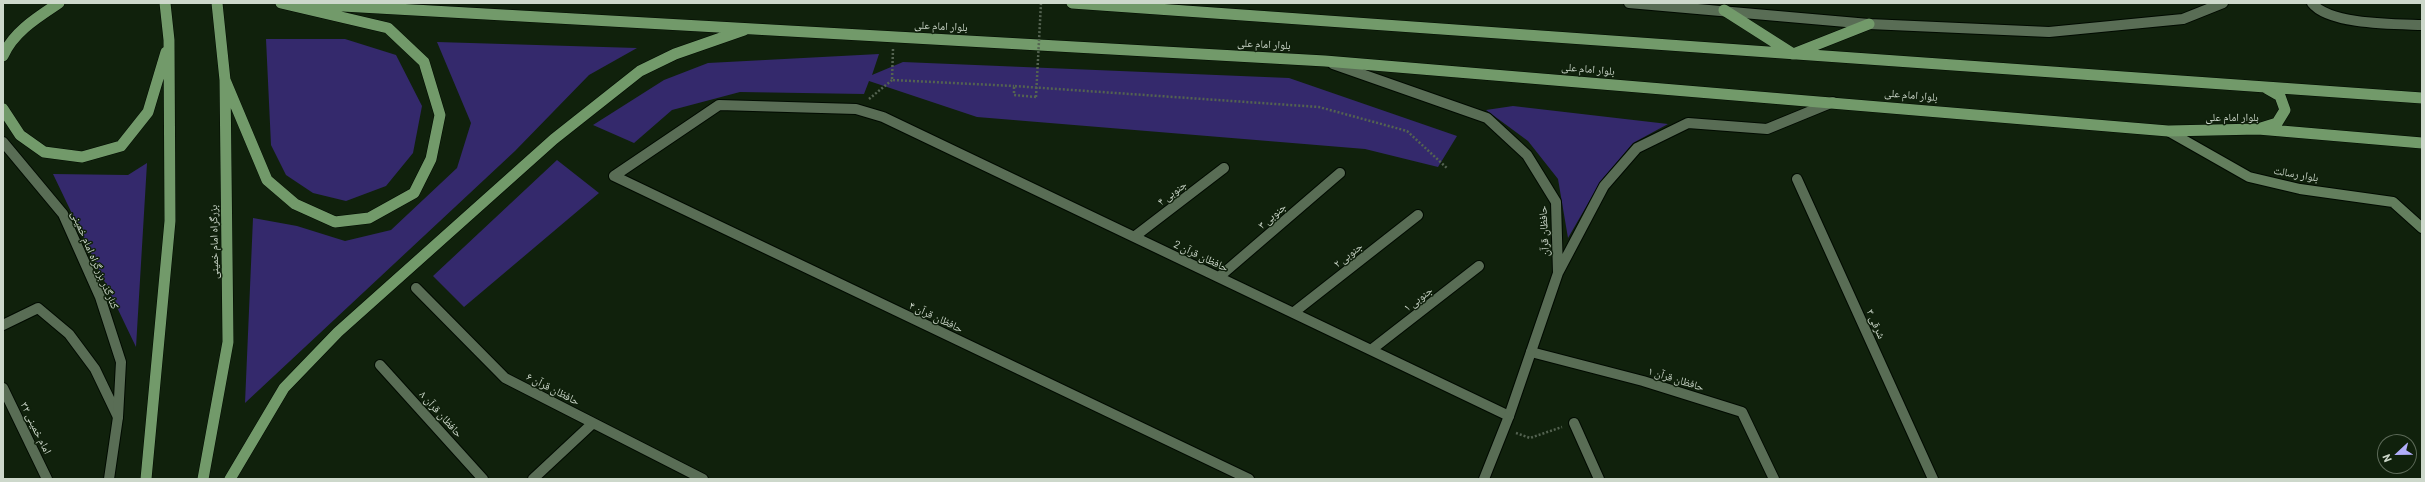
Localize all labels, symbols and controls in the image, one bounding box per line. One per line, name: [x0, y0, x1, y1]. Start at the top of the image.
street label: بلوار امام علی: [914, 18, 968, 34]
street label: بلوار امام علی: [1237, 36, 1291, 52]
street label: بلوار امام علی: [1561, 60, 1615, 78]
street label: بلوار امام علی: [1884, 86, 1938, 104]
street label: بلوار امام علی: [2205, 110, 2259, 124]
street label: بلوار رسالت: [2272, 164, 2320, 184]
street label: جنوبی ۴: [1155, 178, 1189, 208]
street label: جنوبی ۳: [1255, 200, 1289, 232]
street label: بزرگراه امام خمینی: [207, 205, 221, 279]
street label: حافظان قرآن: [1536, 205, 1552, 257]
street label: کنارگذر بزرگراه امام خمینی: [68, 209, 122, 311]
street label: حافظان قرآن 2: [1171, 238, 1231, 274]
street label: جنوبی ۲: [1331, 240, 1365, 270]
street label: جنوبی ۱: [1401, 284, 1435, 314]
street label: حافظان قرآن ۴: [907, 299, 965, 335]
street label: ۳ شرقی: [1864, 307, 1888, 341]
street label: حافظان قرآن ۱: [1646, 364, 1706, 394]
street label: حافظان قرآن ۶: [524, 370, 582, 408]
street label: حافظان قرآن ۸: [417, 388, 465, 440]
street label: امام خمینی ۳۲: [18, 400, 54, 456]
north arrow: [2377, 434, 2417, 474]
text: N: [2379, 452, 2394, 464]

